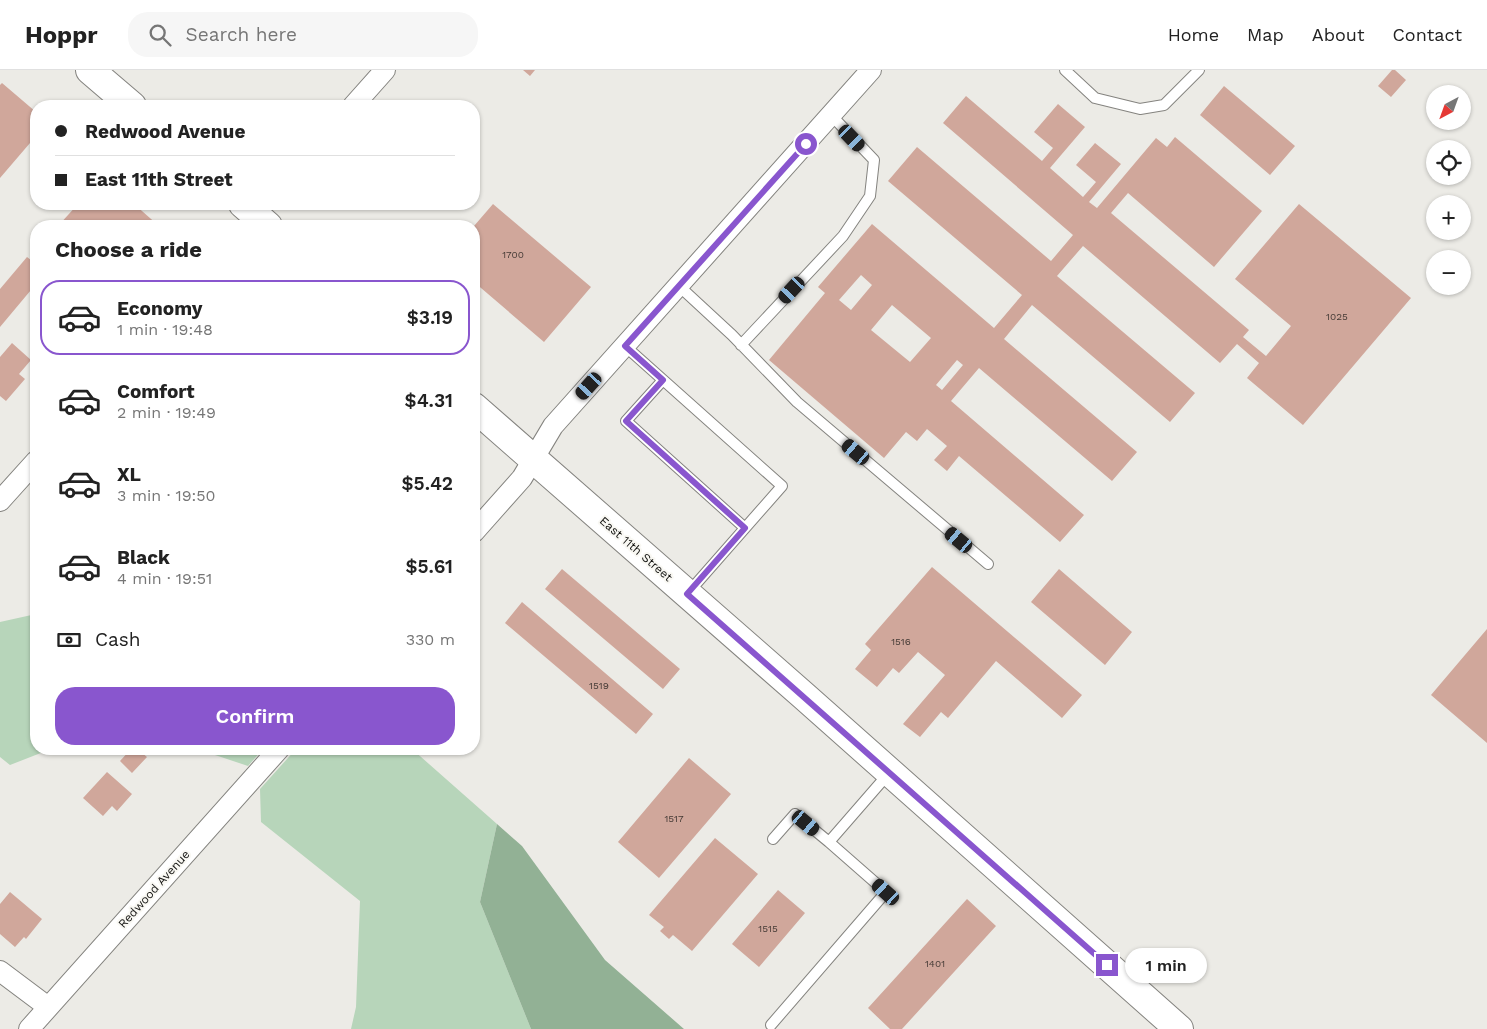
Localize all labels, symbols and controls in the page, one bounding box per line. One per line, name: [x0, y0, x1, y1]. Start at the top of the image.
search box: [128, 12, 478, 57]
text: Hoppr: [25, 21, 98, 49]
icon: search: [146, 21, 174, 49]
text: Search here: [186, 23, 297, 46]
text: Home: [1168, 24, 1219, 45]
text: Map: [1247, 24, 1284, 45]
text: About: [1312, 24, 1364, 45]
text: Contact: [1392, 24, 1462, 45]
north arrow: [1426, 85, 1471, 130]
map controls: [1426, 85, 1471, 295]
text: Redwood Avenue: [85, 120, 245, 143]
car: [836, 122, 867, 154]
route start: [795, 133, 817, 155]
button: locate: [1426, 140, 1471, 185]
text: East 11th Street: [85, 168, 233, 191]
button: +: [1426, 195, 1471, 240]
text: Choose a ride: [55, 237, 202, 262]
house number: 1700: [502, 249, 524, 260]
button: −: [1426, 250, 1471, 295]
car: [776, 274, 807, 306]
icon: car: [57, 295, 102, 340]
text: Economy: [117, 297, 202, 320]
text: $3.19: [407, 306, 453, 329]
house number: 1025: [1326, 311, 1348, 322]
text: 1 min · 19:48: [117, 320, 213, 339]
car: [573, 370, 604, 402]
icon: car: [57, 378, 102, 423]
text: Comfort: [117, 380, 195, 403]
text: $4.31: [405, 389, 453, 412]
text: 2 min · 19:49: [117, 403, 216, 422]
car: [839, 437, 872, 467]
icon: car: [57, 461, 102, 506]
text: XL: [117, 463, 141, 486]
text: $5.42: [402, 472, 453, 495]
text: 3 min · 19:50: [117, 486, 216, 505]
street label: East 11th Street: [597, 514, 675, 584]
car: [942, 525, 975, 555]
icon: car: [57, 544, 102, 589]
text: Black: [117, 546, 170, 569]
text: $5.61: [405, 555, 453, 578]
text: 4 min · 19:51: [117, 569, 212, 588]
icon: cash: [55, 626, 83, 654]
text: Cash: [95, 628, 141, 651]
text: 330 m: [406, 630, 455, 649]
house number: 1516: [891, 636, 911, 647]
house number: 1519: [589, 680, 609, 691]
button: Confirm: [55, 687, 455, 745]
car: [789, 808, 822, 838]
house number: 1517: [664, 813, 684, 824]
street label: Redwood Avenue: [115, 847, 193, 931]
car: [869, 876, 902, 908]
house number: 1515: [758, 923, 778, 934]
callout: 1 min: [1124, 948, 1207, 982]
route end: [1096, 954, 1118, 976]
text: 1 min: [1145, 956, 1187, 975]
house number: 1401: [925, 958, 945, 969]

